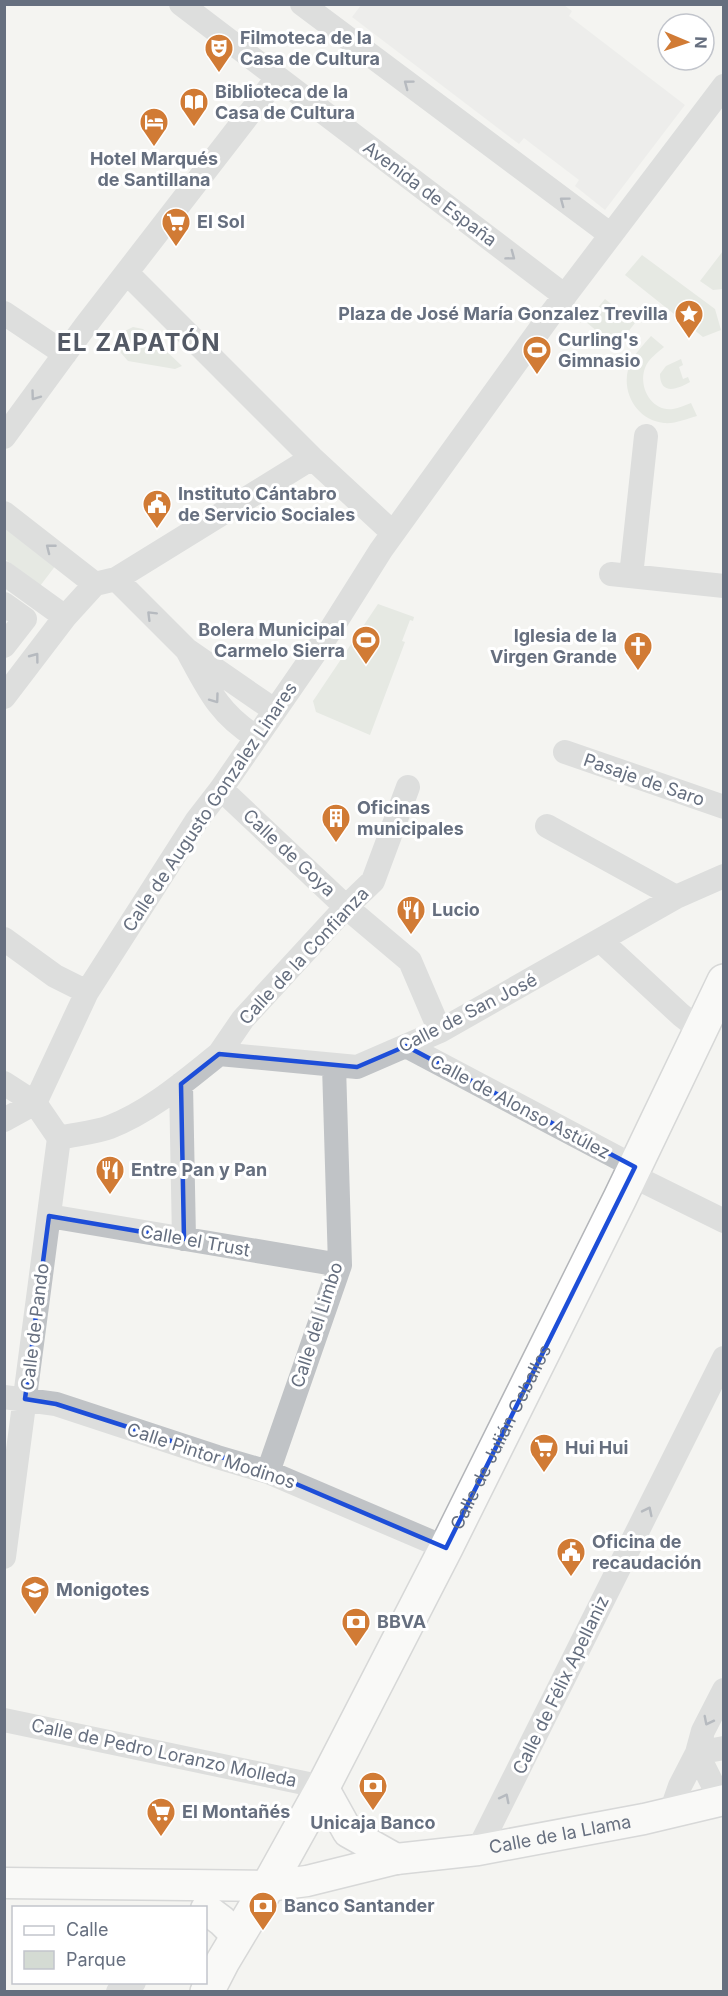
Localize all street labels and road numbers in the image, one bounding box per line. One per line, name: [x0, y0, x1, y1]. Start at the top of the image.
street label: Avenida de España: [359, 137, 501, 251]
street label: Calle de Augusto Gonzalez Linares: [118, 678, 301, 935]
street label: Pasaje de Saro: [581, 749, 707, 810]
street label: Calle de Goya: [239, 805, 340, 901]
street label: Calle de la Confianza: [235, 883, 373, 1029]
street label: Calle de San José: [395, 969, 540, 1057]
street label: Calle de Alonso Astúlez: [427, 1050, 614, 1163]
street label: Calle el Trust: [139, 1221, 252, 1260]
street label: Calle del Limbo: [286, 1259, 347, 1390]
street label: Calle de Pando: [16, 1262, 53, 1392]
street label: Calle de Julián Ceballos: [446, 1341, 555, 1533]
street label: Calle Pintor Modinos: [124, 1418, 298, 1493]
street label: Calle de Félix Apellaniz: [508, 1592, 613, 1777]
street label: Calle de Pedro Loranzo Molleda: [29, 1714, 299, 1791]
street label: Calle de la Llama: [487, 1811, 633, 1858]

